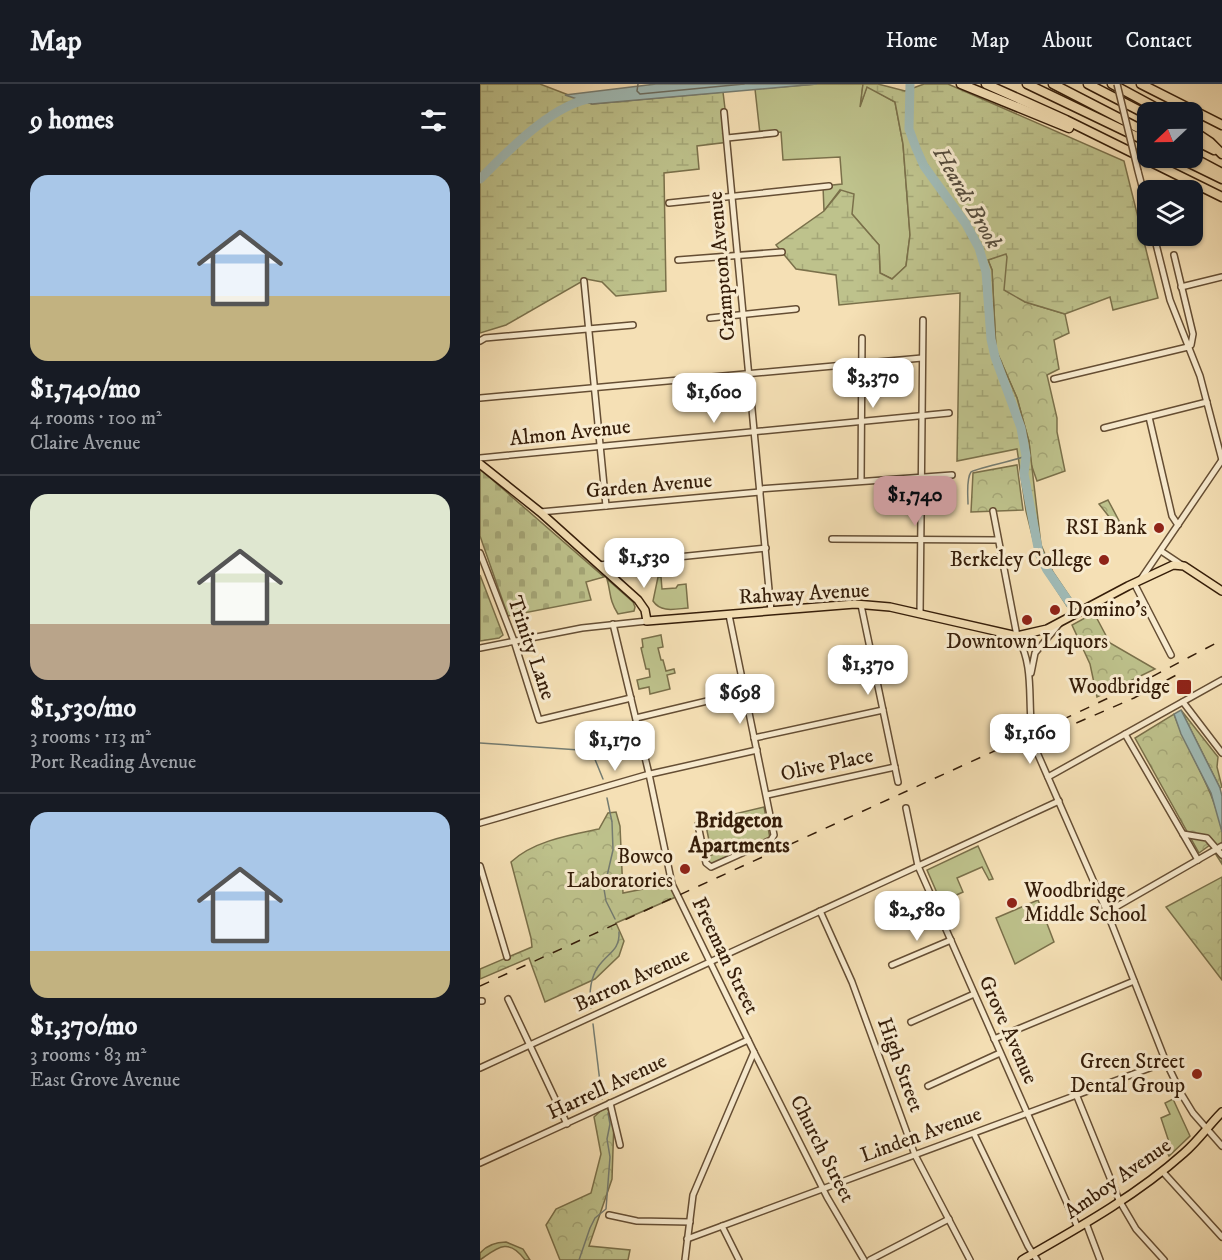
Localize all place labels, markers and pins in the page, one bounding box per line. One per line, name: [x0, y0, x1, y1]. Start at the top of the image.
pin: $3,370: [824, 358, 922, 409]
pin: $1,600: [665, 373, 763, 424]
pin: $1,740: [866, 476, 964, 527]
place label: RSI Bank: [1065, 515, 1148, 541]
marker: RSI Bank: [1152, 521, 1166, 535]
pin: $1,530: [595, 538, 693, 589]
place label: Berkeley College: [950, 547, 1092, 573]
marker: Berkeley College: [1097, 553, 1111, 567]
place label: Domino's: [1067, 597, 1147, 623]
marker: Domino's: [1048, 603, 1062, 617]
marker: Downtown Liquors: [1020, 613, 1034, 627]
place label: Downtown Liquors: [946, 629, 1108, 655]
pin: $1,370: [819, 645, 917, 696]
pin: $698: [704, 674, 776, 725]
place label: Woodbridge: [1068, 674, 1170, 700]
marker: Woodbridge: [1175, 678, 1193, 696]
pin: $1,160: [981, 714, 1079, 765]
pin: $1,170: [566, 721, 664, 772]
place label: Bowco Laboratories: [566, 844, 673, 894]
marker: Bowco Laboratories: [678, 862, 692, 876]
place label: Woodbridge Middle School: [1023, 878, 1147, 928]
pin: $2,580: [868, 891, 966, 942]
marker: Woodbridge Middle School: [1005, 896, 1019, 910]
place label: Green Street Dental Group: [1070, 1049, 1185, 1099]
marker: Green Street Dental Group: [1190, 1067, 1204, 1081]

